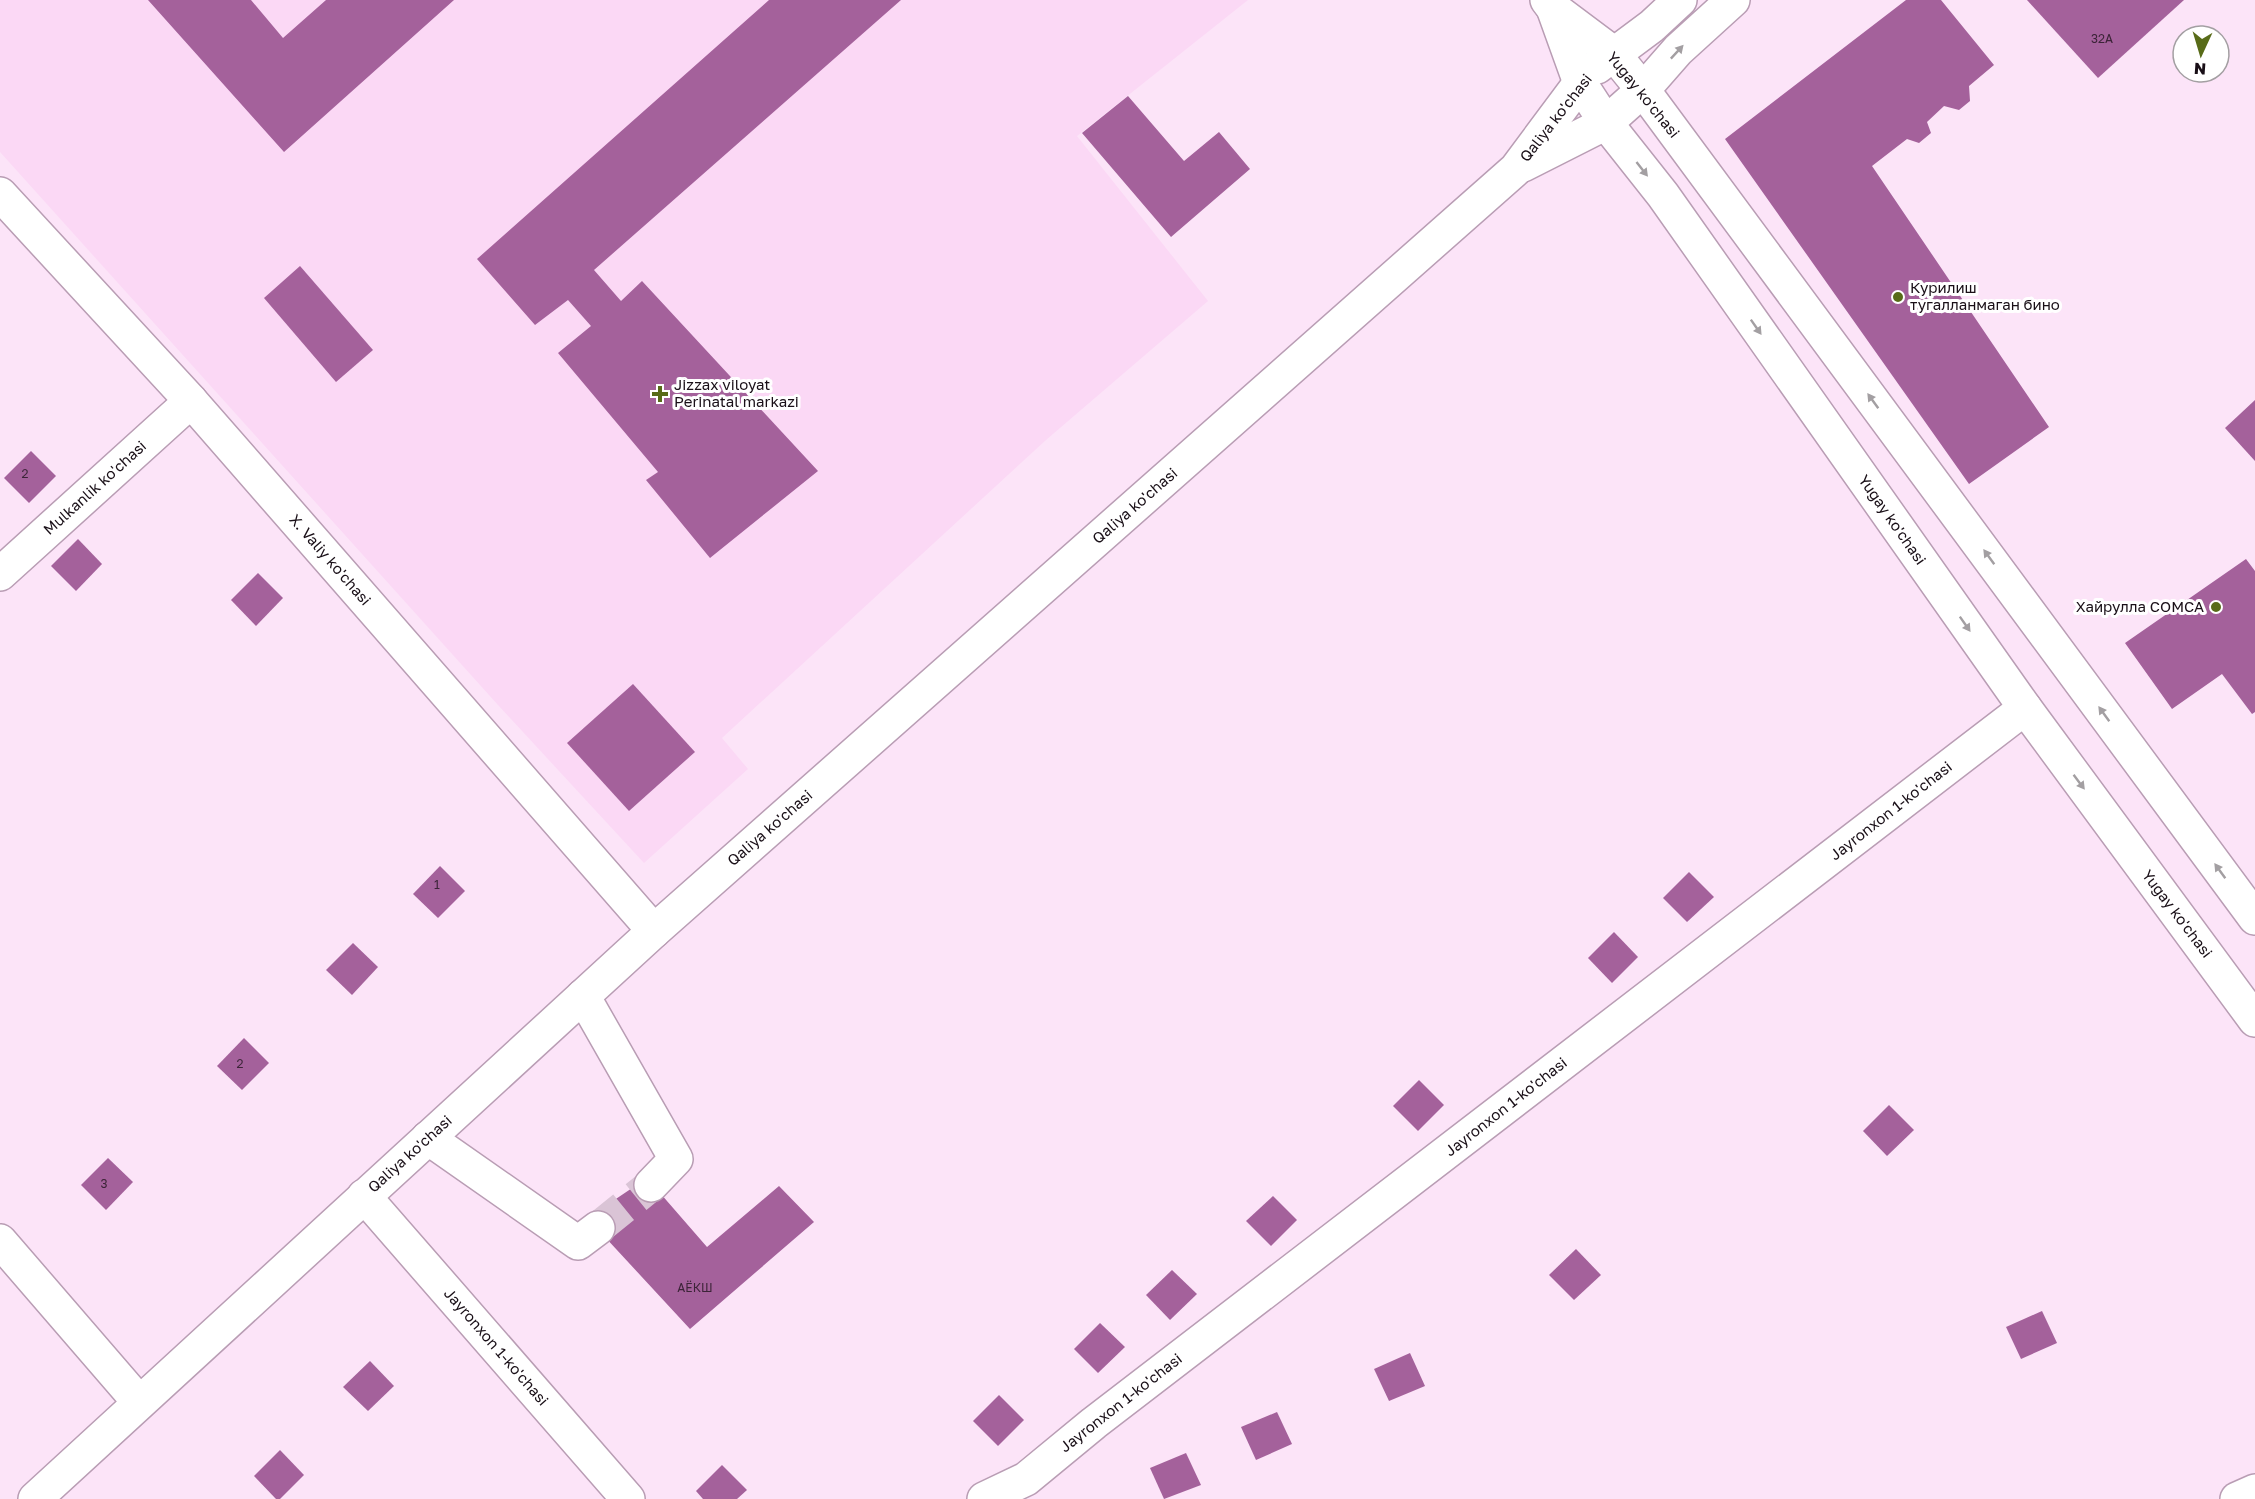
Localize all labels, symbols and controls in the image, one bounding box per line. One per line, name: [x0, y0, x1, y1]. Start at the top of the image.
north arrow: [2171, 24, 2231, 84]
house number: 32А: [2091, 31, 2113, 46]
one-way arrow: [1670, 45, 1683, 60]
street label: Yugay ko'chasi: [1604, 48, 1684, 141]
text: N: [2193, 59, 2207, 79]
street label: Qaliya ko'chasi: [1515, 70, 1595, 165]
one-way arrow: [1636, 161, 1649, 177]
place label: Курилиш тугалланмаган бино: [1910, 278, 2060, 313]
marker: Курилиш тугалланмаган бино: [1891, 290, 1905, 304]
one-way arrow: [1750, 319, 1762, 335]
place label: Jizzax viloyat Perinatal markazi: [674, 375, 799, 410]
marker: Jizzax viloyat Perinatal markazi: [651, 385, 669, 403]
one-way arrow: [1867, 393, 1879, 409]
street label: Mulkanlik ko'chasi: [39, 436, 149, 538]
street label: Qaliya ko'chasi: [1088, 463, 1180, 547]
house number: 2: [22, 466, 29, 481]
street label: Yugay ko'chasi: [1855, 471, 1930, 568]
street label: X. Valiy ko'chasi: [286, 510, 375, 609]
one-way arrow: [1983, 550, 1995, 565]
place label: Хайрулла СОМСА: [2076, 597, 2204, 615]
marker: Хайрулла СОМСА: [2209, 600, 2223, 614]
one-way arrow: [1959, 615, 1971, 631]
one-way arrow: [2099, 707, 2111, 722]
street label: Jayronxon 1-ko'chasi: [1826, 757, 1955, 863]
one-way arrow: [2073, 774, 2085, 790]
street label: Qaliya ko'chasi: [723, 785, 815, 869]
one-way arrow: [2214, 864, 2226, 880]
street label: Yugay ko'chasi: [2139, 866, 2217, 961]
house number: 1: [434, 877, 440, 892]
street label: Jayronxon 1-ko'chasi: [1441, 1053, 1570, 1159]
house number: 2: [237, 1056, 244, 1071]
street label: Qaliya ko'chasi: [364, 1111, 455, 1196]
house number: 3: [100, 1176, 108, 1191]
house number: АЁКШ: [677, 1280, 713, 1295]
street label: Jayronxon 1-ko'chasi: [441, 1284, 553, 1409]
street label: Jayronxon 1-ko'chasi: [1056, 1349, 1185, 1455]

